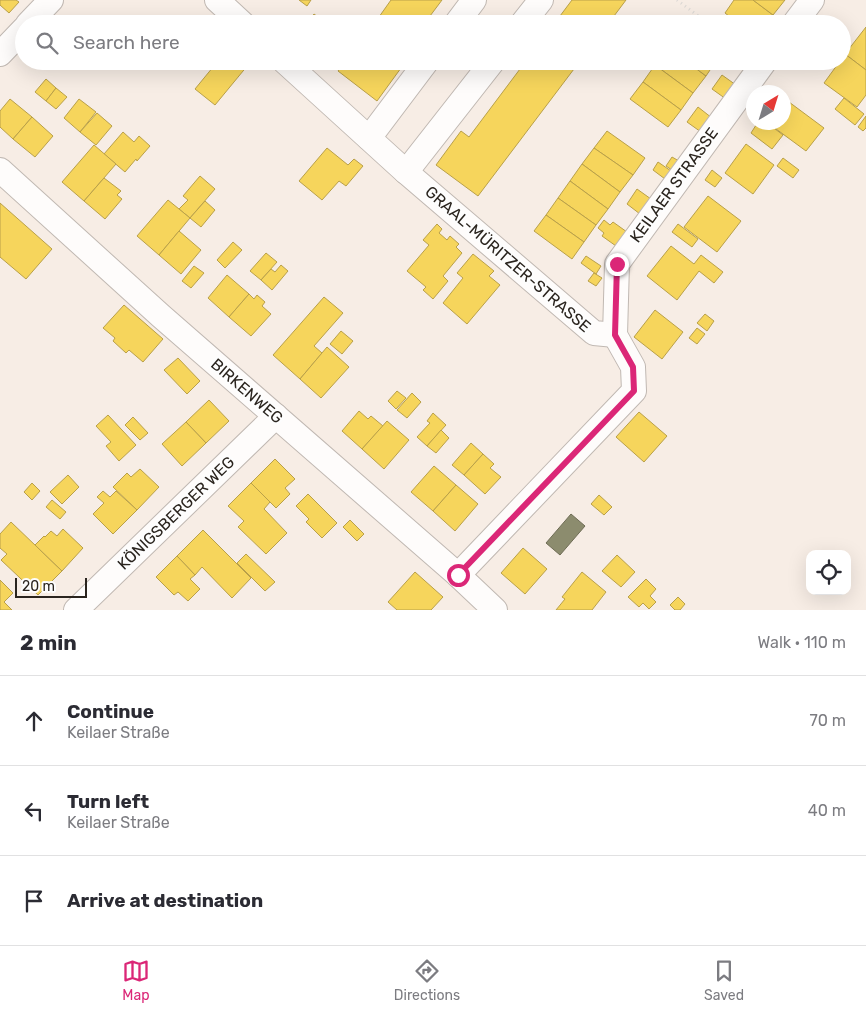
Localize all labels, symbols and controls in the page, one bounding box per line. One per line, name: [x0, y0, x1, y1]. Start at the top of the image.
search box: [15, 15, 851, 70]
icon: search: [33, 29, 61, 57]
text: Search here: [73, 31, 180, 54]
north arrow: [746, 85, 791, 130]
street label: KEILAER STRASSE: [626, 124, 722, 246]
street label: GRAAL-MÜRITZER-STRASSE: [421, 182, 595, 336]
route end: [606, 253, 629, 276]
street label: BIRKENWEG: [207, 355, 287, 427]
street label: KÖNIGSBERGER WEG: [114, 452, 238, 574]
map controls: [806, 550, 851, 595]
button: locate: [806, 550, 851, 595]
route start: [447, 564, 470, 587]
scale bar: [15, 575, 88, 598]
text: 20 m: [22, 578, 55, 595]
text: 2 min: [20, 630, 77, 655]
text: Walk · 110 m: [758, 633, 846, 652]
text: Continue: [67, 700, 154, 723]
icon: ahead: [20, 707, 48, 735]
text: 70 m: [809, 711, 846, 730]
text: Keilaer Straße: [67, 723, 170, 742]
text: Turn left: [67, 790, 149, 813]
icon: left: [20, 797, 48, 825]
text: 40 m: [808, 801, 846, 820]
text: Keilaer Straße: [67, 813, 170, 832]
icon: arrive: [20, 887, 48, 915]
text: Arrive at destination: [67, 889, 263, 912]
tab: Map: [122, 957, 150, 1004]
tab: Directions: [394, 957, 460, 1004]
tab: Saved: [704, 957, 744, 1004]

